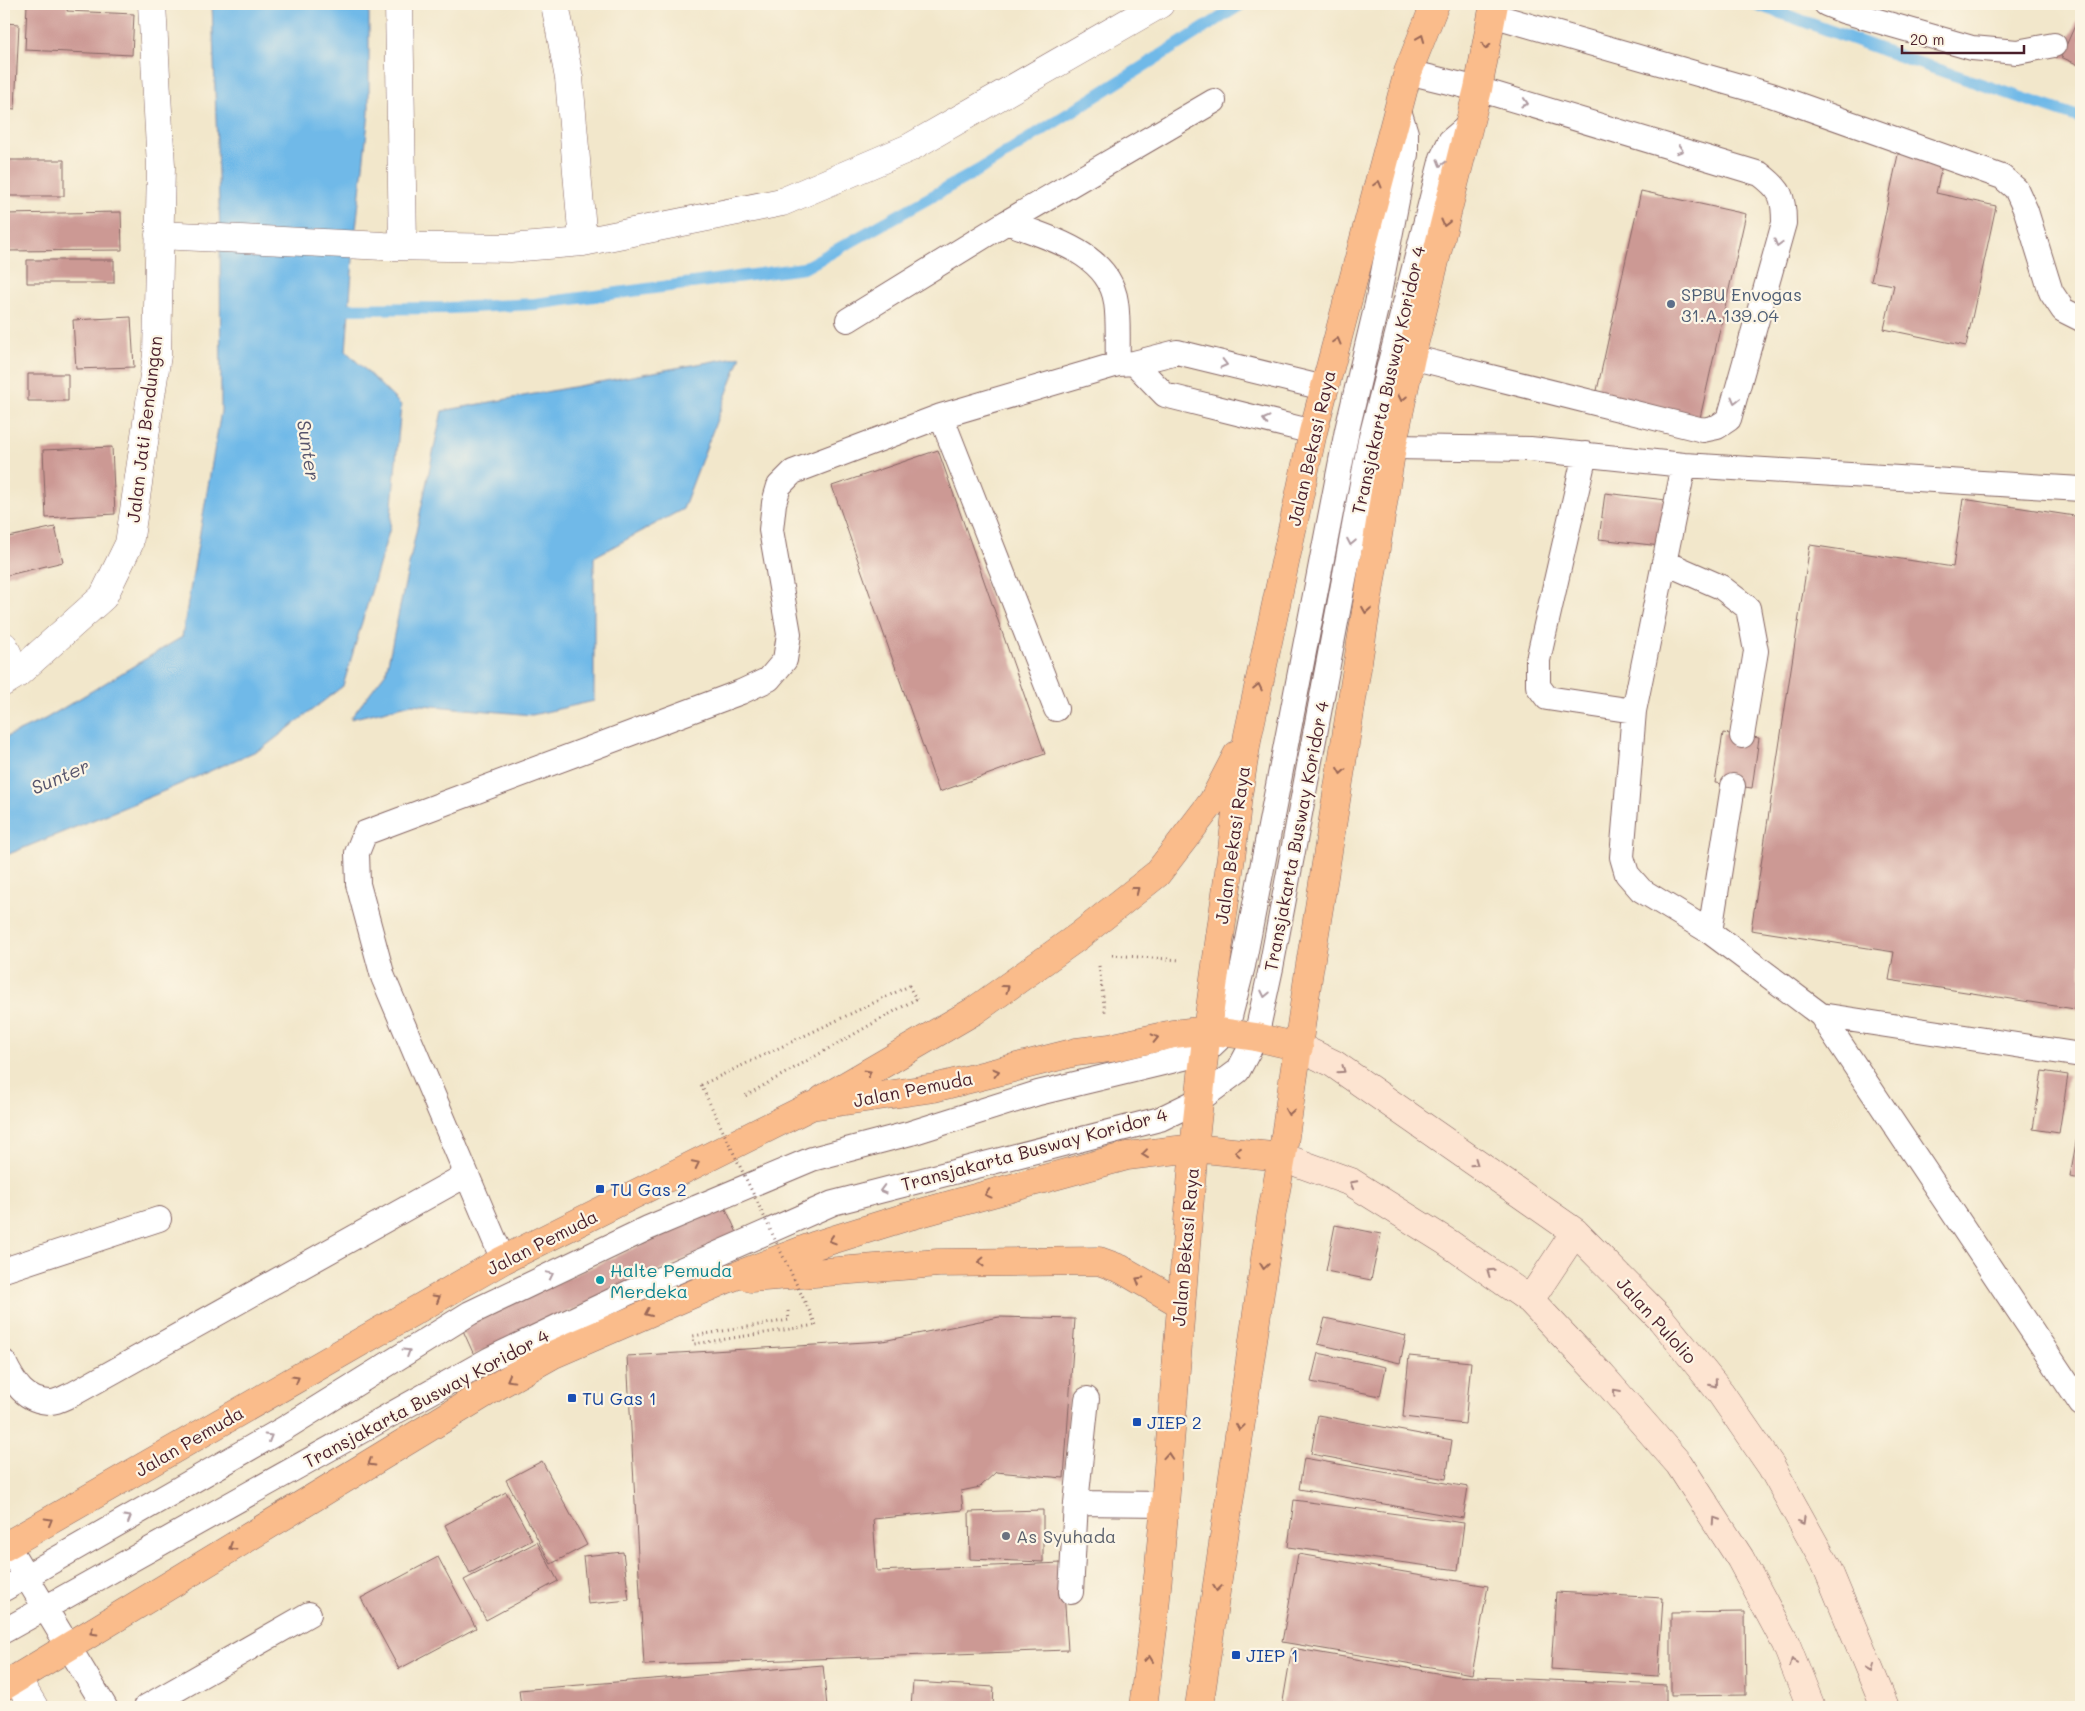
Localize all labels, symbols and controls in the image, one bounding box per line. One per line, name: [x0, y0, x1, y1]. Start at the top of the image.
scale bar: [1902, 22, 2025, 54]
text: 20 m: [1910, 29, 1944, 49]
one-way arrow: [1415, 34, 1426, 43]
one-way arrow: [1481, 42, 1492, 50]
one-way arrow: [1520, 97, 1528, 107]
one-way arrow: [1676, 145, 1684, 155]
one-way arrow: [1437, 158, 1447, 167]
one-way arrow: [1372, 179, 1383, 188]
one-way arrow: [1440, 219, 1451, 228]
one-way arrow: [1773, 239, 1783, 247]
street label: Transjakarta Busway Koridor 4: [1345, 243, 1431, 517]
place label: SPBU Envogas 31.A.139.04: [1681, 282, 1802, 327]
marker: SPBU Envogas 31.A.139.04: [1665, 298, 1677, 310]
street label: Jalan Jati Bendungan: [121, 334, 167, 524]
one-way arrow: [1331, 337, 1342, 346]
one-way arrow: [1220, 358, 1228, 368]
street label: Jalan Bekasi Raya: [1281, 368, 1341, 528]
one-way arrow: [1398, 394, 1408, 403]
one-way arrow: [1730, 395, 1740, 404]
one-way arrow: [1261, 415, 1270, 426]
water label: Sunter: [292, 418, 326, 482]
one-way arrow: [1347, 538, 1357, 547]
one-way arrow: [1362, 606, 1372, 614]
one-way arrow: [1252, 683, 1263, 692]
street label: Transjakarta Busway Koridor 4: [1258, 698, 1334, 973]
water label: Sunter: [27, 753, 93, 799]
street label: Jalan Bekasi Raya: [1209, 765, 1255, 925]
one-way arrow: [1336, 767, 1347, 775]
one-way arrow: [1131, 887, 1140, 896]
one-way arrow: [1001, 985, 1010, 994]
one-way arrow: [1260, 990, 1271, 999]
one-way arrow: [1150, 1033, 1159, 1044]
one-way arrow: [1336, 1064, 1346, 1073]
street label: Jalan Pemuda: [851, 1066, 975, 1112]
one-way arrow: [992, 1067, 1001, 1078]
one-way arrow: [863, 1069, 872, 1079]
street label: Transjakarta Busway Koridor 4: [898, 1102, 1170, 1196]
one-way arrow: [1285, 1108, 1295, 1117]
one-way arrow: [1234, 1147, 1242, 1158]
one-way arrow: [1141, 1148, 1150, 1158]
one-way arrow: [1469, 1157, 1479, 1166]
one-way arrow: [691, 1160, 700, 1170]
street label: Jalan Bekasi Raya: [1166, 1167, 1204, 1327]
place label: TU Gas 2: [610, 1177, 687, 1201]
one-way arrow: [1349, 1180, 1358, 1190]
marker: TU Gas 2: [594, 1183, 606, 1195]
one-way arrow: [880, 1184, 888, 1194]
one-way arrow: [984, 1188, 993, 1199]
street label: Jalan Pemuda: [482, 1204, 602, 1280]
one-way arrow: [829, 1234, 837, 1244]
one-way arrow: [976, 1257, 984, 1267]
place label: Halte Pemuda Merdeka: [610, 1258, 732, 1303]
one-way arrow: [1259, 1263, 1270, 1271]
one-way arrow: [1486, 1269, 1496, 1278]
one-way arrow: [545, 1271, 554, 1281]
street label: Jalan Pulolio: [1612, 1271, 1703, 1369]
marker: Halte Pemuda Merdeka: [594, 1274, 606, 1286]
one-way arrow: [1135, 1276, 1144, 1286]
one-way arrow: [432, 1294, 441, 1304]
one-way arrow: [644, 1307, 653, 1318]
street label: Transjakarta Busway Koridor 4: [299, 1323, 553, 1473]
one-way arrow: [402, 1349, 411, 1359]
one-way arrow: [506, 1373, 515, 1383]
one-way arrow: [291, 1375, 300, 1385]
one-way arrow: [1708, 1379, 1717, 1388]
place label: TU Gas 1: [582, 1386, 657, 1410]
one-way arrow: [1613, 1388, 1622, 1397]
marker: TU Gas 1: [566, 1392, 578, 1404]
street label: Jalan Pemuda: [130, 1400, 248, 1482]
place label: JIEP 2: [1147, 1410, 1202, 1434]
marker: JIEP 2: [1131, 1416, 1143, 1428]
one-way arrow: [1236, 1423, 1246, 1431]
one-way arrow: [263, 1433, 272, 1443]
one-way arrow: [1163, 1451, 1174, 1459]
one-way arrow: [367, 1457, 376, 1467]
one-way arrow: [122, 1514, 131, 1524]
one-way arrow: [1712, 1516, 1721, 1525]
one-way arrow: [1795, 1516, 1805, 1525]
one-way arrow: [44, 1518, 53, 1528]
place label: As Syuhada: [1016, 1524, 1116, 1548]
marker: As Syuhada: [1000, 1530, 1012, 1542]
one-way arrow: [228, 1541, 237, 1551]
one-way arrow: [1212, 1583, 1222, 1592]
one-way arrow: [89, 1625, 98, 1635]
place label: JIEP 1: [1246, 1643, 1299, 1667]
marker: JIEP 1: [1230, 1649, 1242, 1661]
one-way arrow: [1143, 1655, 1154, 1663]
one-way arrow: [1788, 1658, 1799, 1667]
one-way arrow: [1863, 1663, 1874, 1672]

